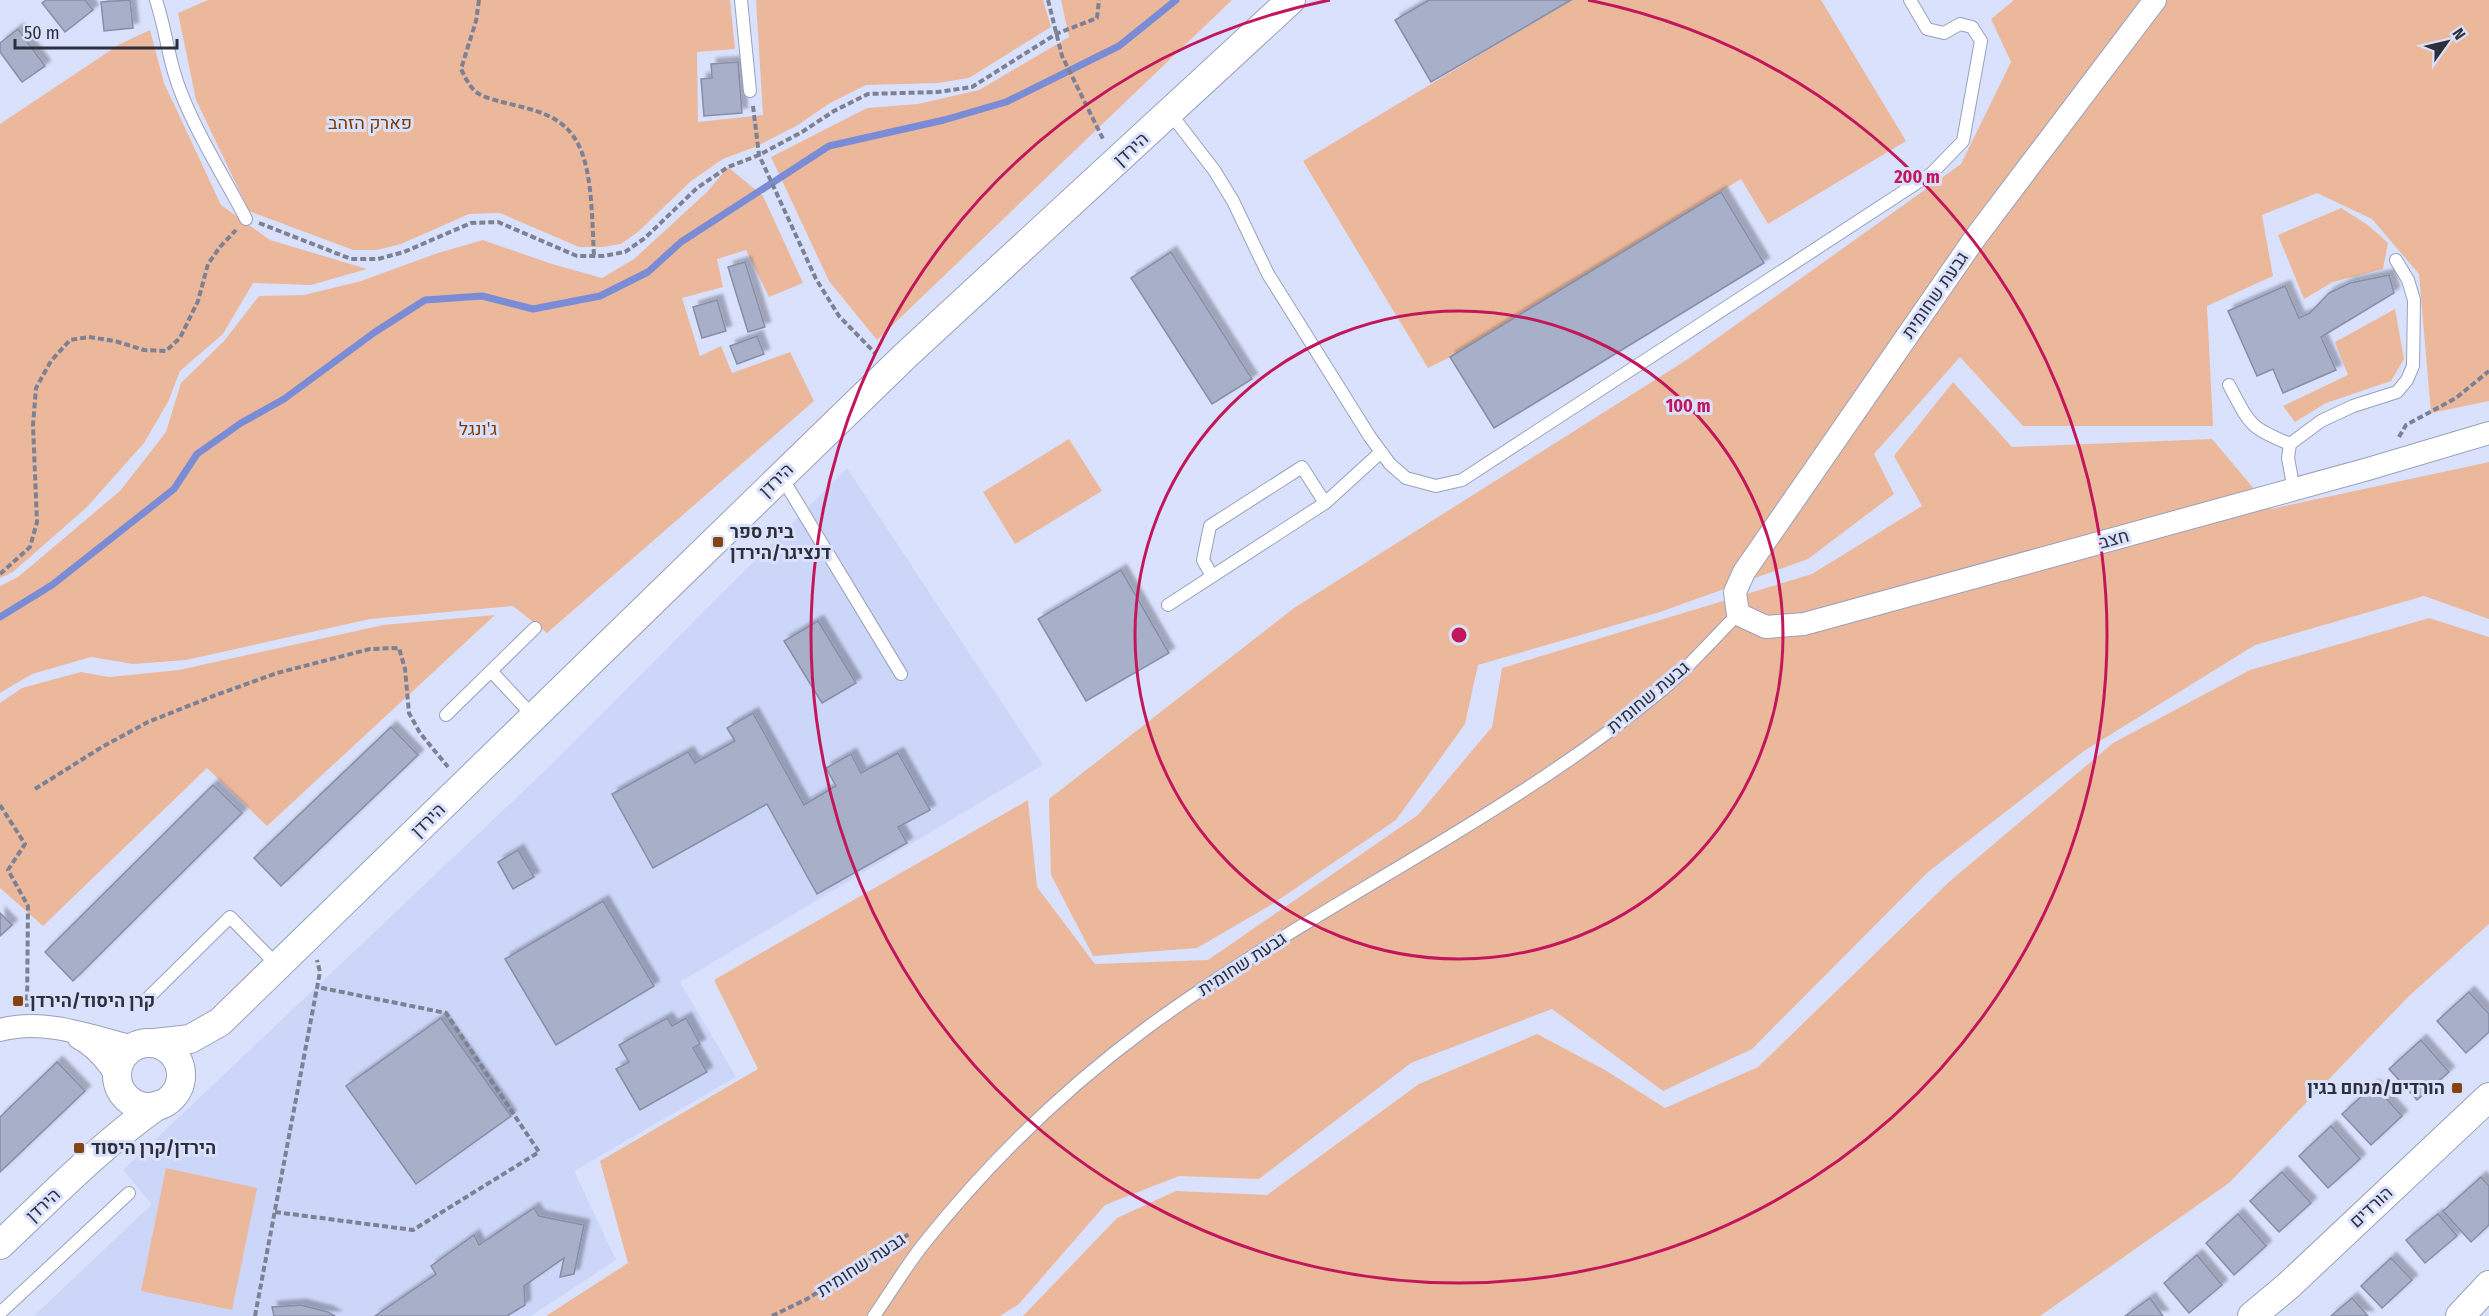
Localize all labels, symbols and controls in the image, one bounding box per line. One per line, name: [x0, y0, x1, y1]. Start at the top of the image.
scale bar: [15, 12, 177, 50]
north arrow: [2417, 12, 2477, 72]
text: 50 m: [24, 22, 60, 44]
text: N: [2448, 25, 2470, 43]
park label: פארק הזהב: [328, 112, 412, 134]
street label: הירדן: [1109, 128, 1153, 170]
text: 200 m: [1893, 166, 1940, 188]
street label: גבעת שחומית: [1897, 247, 1973, 343]
text: 100 m: [1666, 395, 1710, 417]
park label: ג'ונגל: [459, 418, 497, 440]
street label: הירדן: [754, 458, 798, 502]
place label: בית ספר דנציגר/הירדן: [730, 521, 831, 564]
street label: חצב: [2097, 524, 2131, 554]
marker: בית ספר דנציגר/הירדן: [711, 535, 725, 549]
centre of rings: [1449, 625, 1469, 645]
street label: גבעת שחומית: [1602, 656, 1694, 738]
street label: הירדן: [406, 798, 450, 842]
street label: גבעת שחומית: [1194, 927, 1290, 1001]
place label: קרן היסוד/הירדן: [30, 990, 155, 1012]
marker: קרן היסוד/הירדן: [11, 994, 25, 1008]
place label: הורדים/מנחם בגין: [2307, 1077, 2445, 1099]
marker: הורדים/מנחם בגין: [2450, 1081, 2464, 1095]
place label: הירדן/קרן היסוד: [91, 1137, 216, 1159]
marker: הירדן/קרן היסוד: [72, 1141, 86, 1155]
street label: הורדים: [2345, 1182, 2397, 1232]
street label: הירדן: [21, 1184, 65, 1226]
street label: גבעת שחומית: [813, 1228, 909, 1302]

